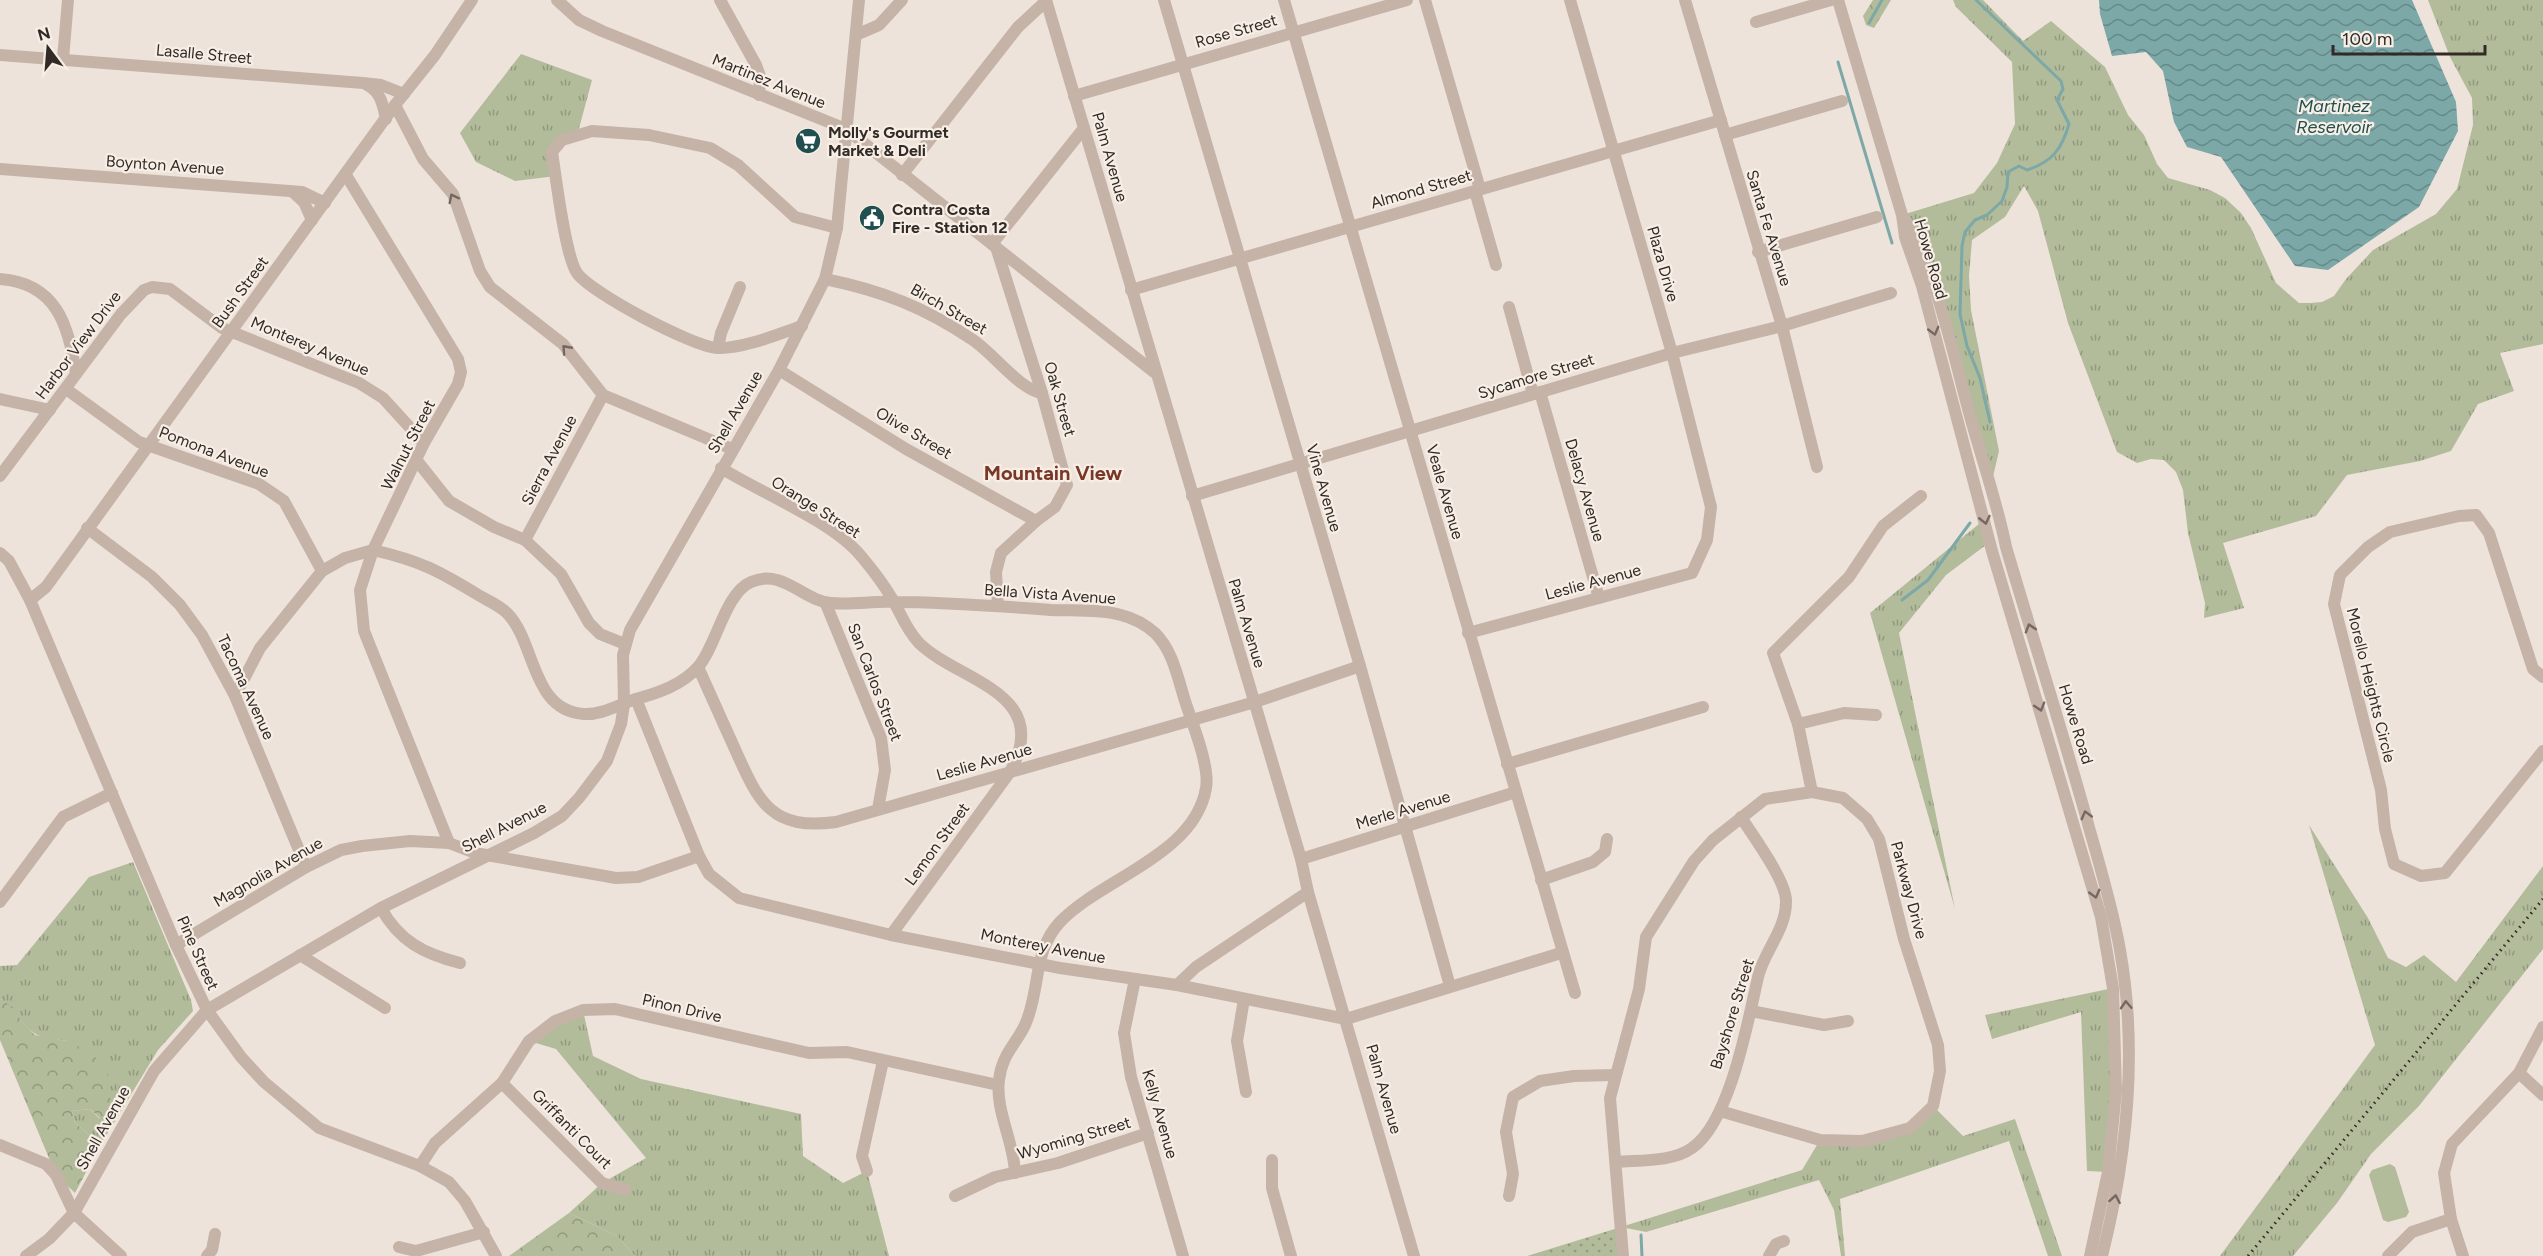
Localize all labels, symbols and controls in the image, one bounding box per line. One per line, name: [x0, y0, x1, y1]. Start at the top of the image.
street label: Rose Street: [1193, 10, 1279, 52]
north arrow: [18, 18, 78, 78]
scale bar: [2333, 18, 2484, 56]
text: N: [35, 23, 53, 45]
text: 100 m: [2342, 28, 2392, 50]
street label: Lasalle Street: [155, 40, 253, 68]
street label: Martinez Avenue: [710, 50, 829, 112]
water label: Martinez Reservoir: [2296, 95, 2373, 138]
street label: Palm Avenue: [1088, 110, 1132, 204]
place label: Molly's Gourmet Market & Deli: [828, 123, 949, 160]
supermarket icon: Molly's Gourmet Market & Deli: [793, 126, 823, 156]
street label: Boynton Avenue: [105, 151, 225, 179]
street label: Almond Street: [1368, 165, 1474, 213]
street label: Santa Fe Avenue: [1742, 168, 1796, 289]
one-way arrow: [449, 193, 461, 204]
place label: Contra Costa Fire - Station 12: [892, 200, 1008, 237]
public building icon: Contra Costa Fire - Station 12: [857, 203, 887, 233]
street label: Howe Road: [1910, 217, 1952, 301]
street label: Plaza Drive: [1643, 224, 1683, 304]
street label: Bush Street: [208, 253, 272, 331]
street label: Birch Street: [907, 279, 991, 339]
street label: Harbor View Drive: [31, 287, 125, 403]
street label: Monterey Avenue: [248, 312, 372, 380]
one-way arrow: [1927, 326, 1940, 336]
one-way arrow: [562, 346, 573, 356]
street label: Sycamore Street: [1476, 349, 1596, 403]
street label: Oak Street: [1040, 359, 1080, 439]
street label: Shell Avenue: [704, 367, 767, 457]
street label: Walnut Street: [377, 397, 439, 493]
street label: Olive Street: [873, 403, 955, 463]
street label: Sierra Avenue: [517, 411, 581, 508]
street label: Pomona Avenue: [156, 422, 272, 482]
street label: Delacy Avenue: [1561, 436, 1609, 544]
street label: Vine Avenue: [1302, 442, 1346, 534]
street label: Veale Avenue: [1422, 442, 1468, 542]
district label: Mountain View: [984, 461, 1122, 485]
street label: Orange Street: [768, 472, 864, 542]
one-way arrow: [1978, 515, 1991, 525]
street label: Leslie Avenue: [1543, 560, 1643, 604]
street label: Palm Avenue: [1224, 576, 1270, 670]
street label: Bella Vista Avenue: [983, 580, 1117, 608]
street label: Morello Heights Circle: [2343, 606, 2400, 765]
street label: San Carlos Street: [844, 620, 906, 744]
one-way arrow: [2025, 623, 2037, 634]
street label: Tacoma Avenue: [213, 631, 279, 743]
street label: Howe Road: [2055, 682, 2097, 766]
one-way arrow: [2033, 701, 2045, 712]
street label: Leslie Avenue: [934, 739, 1034, 785]
street label: Merle Avenue: [1353, 787, 1453, 833]
street label: Shell Avenue: [458, 797, 550, 856]
street label: Lemon Street: [901, 799, 973, 889]
one-way arrow: [2080, 810, 2093, 820]
street label: Magnolia Avenue: [210, 833, 326, 911]
street label: Parkway Drive: [1887, 839, 1931, 941]
one-way arrow: [2087, 889, 2100, 899]
street label: Pine Street: [173, 913, 223, 993]
street label: Monterey Avenue: [979, 925, 1107, 967]
street label: Bayshore Street: [1706, 956, 1758, 1072]
street label: Pinon Drive: [640, 990, 724, 1026]
one-way arrow: [2120, 1001, 2133, 1010]
street label: Palm Avenue: [1362, 1042, 1406, 1136]
street label: Kelly Avenue: [1138, 1067, 1182, 1161]
street label: Shell Avenue: [72, 1083, 134, 1173]
street label: Griffanti Court: [528, 1085, 616, 1173]
street label: Wyoming Street: [1015, 1113, 1133, 1163]
one-way arrow: [2108, 1195, 2121, 1205]

